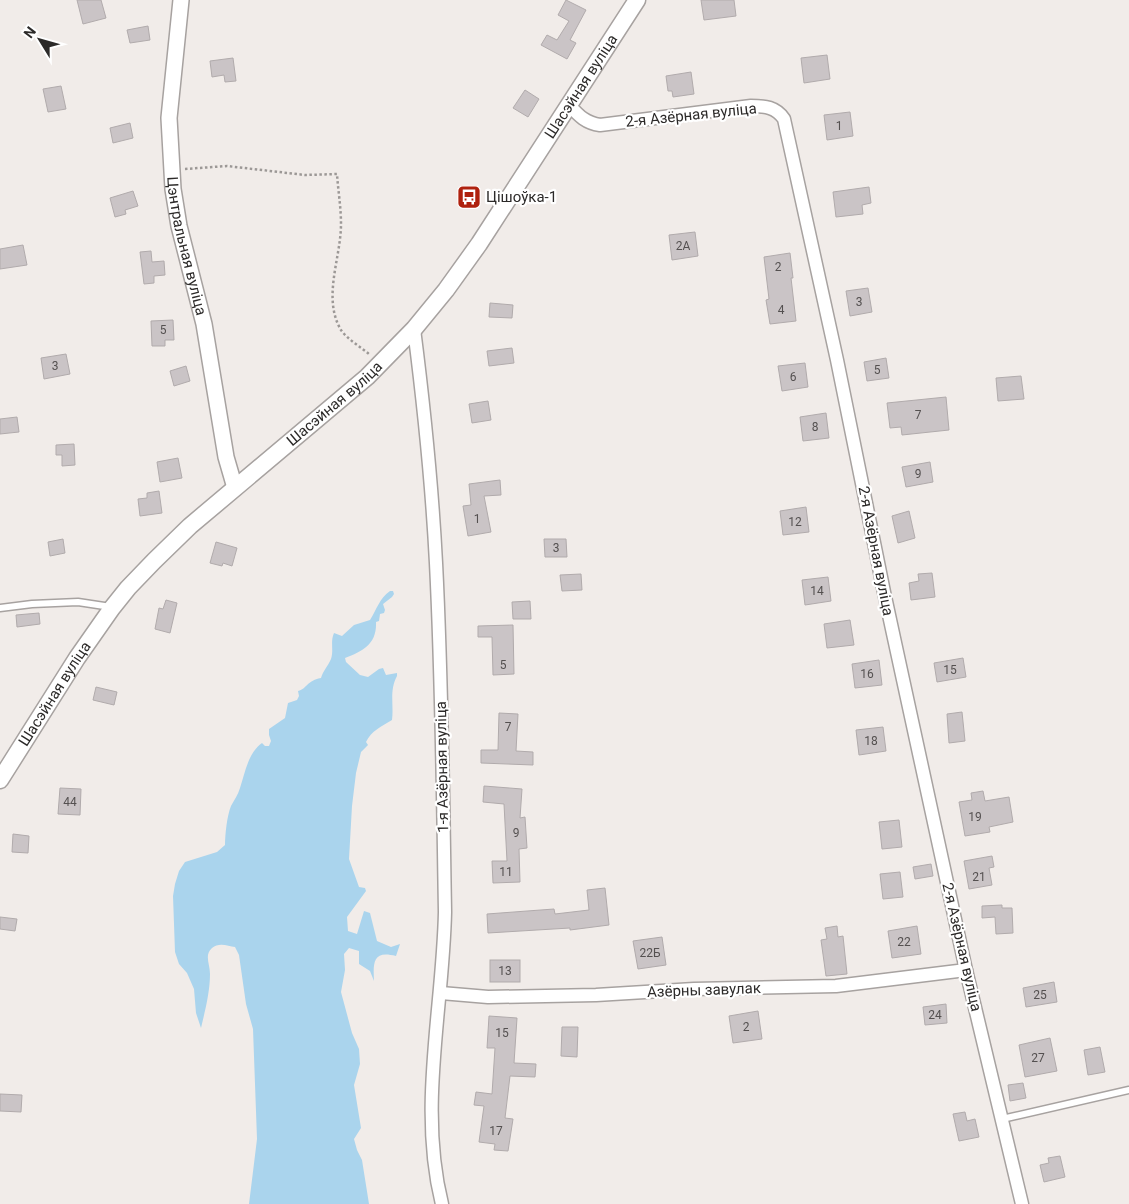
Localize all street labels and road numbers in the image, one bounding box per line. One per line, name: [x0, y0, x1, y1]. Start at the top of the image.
street label: Шасэйная вуліца: [541, 31, 621, 142]
street label: 2-я Азёрная вуліца: [625, 99, 757, 131]
street label: Цэнтральная вуліца: [163, 176, 210, 317]
street label: Шасэйная вуліца: [283, 358, 386, 450]
street label: 2-я Азёрная вуліца: [855, 485, 897, 617]
street label: Шасэйная вуліца: [15, 638, 95, 749]
street label: 1-я Азёрная вуліца: [432, 701, 452, 833]
street label: 2-я Азёрная вуліца: [938, 881, 986, 1013]
street label: Азёрны завулак: [647, 979, 761, 1001]

